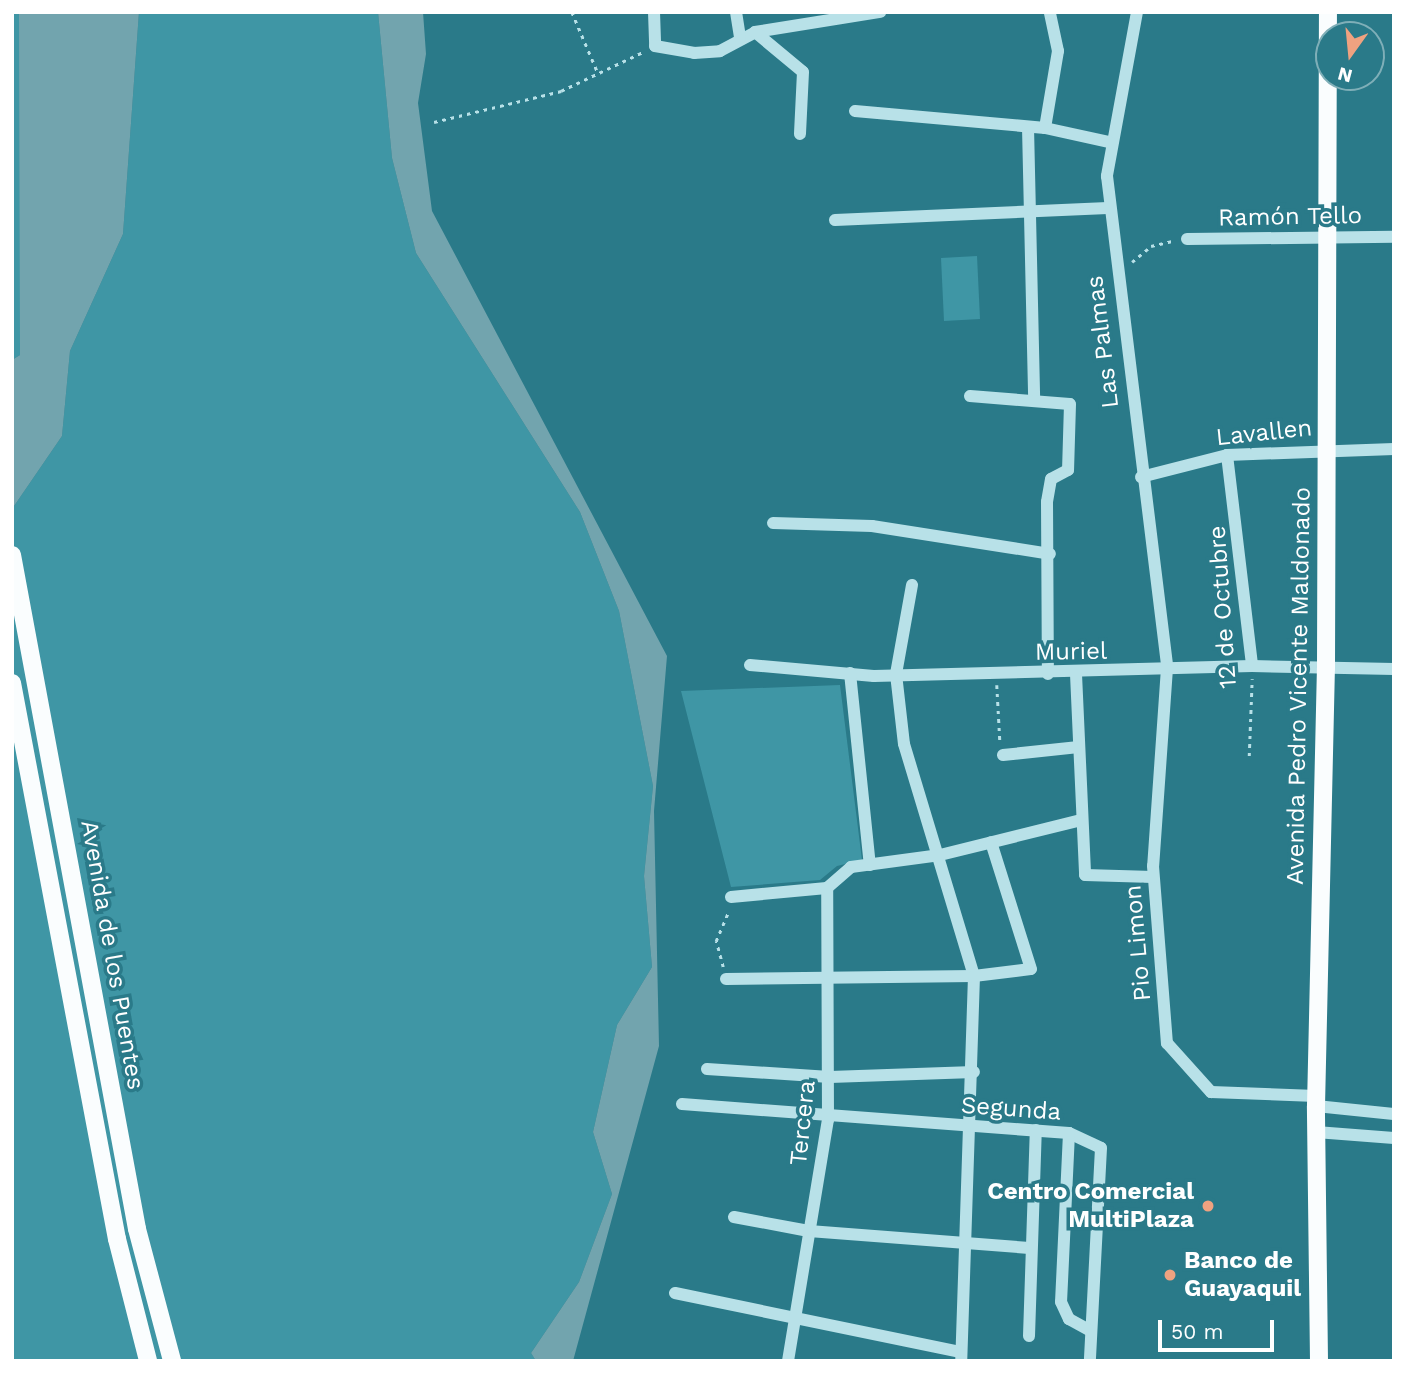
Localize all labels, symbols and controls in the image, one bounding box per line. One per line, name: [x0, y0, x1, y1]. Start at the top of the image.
north arrow: [1315, 21, 1385, 91]
text: N: [1335, 62, 1355, 88]
street label: Ramón Tello: [1217, 201, 1363, 233]
street label: Las Palmas: [1081, 274, 1125, 410]
street label: Lavallen: [1214, 414, 1314, 452]
street label: Avenida Pedro Vicente Maldonado: [1281, 486, 1317, 886]
street label: 12 de Octubre: [1203, 525, 1243, 689]
street label: Muriel: [1035, 637, 1107, 667]
street label: Avenida de los Puentes: [74, 818, 150, 1092]
street label: Pio Limon: [1119, 884, 1157, 1002]
street label: Tercera: [784, 1079, 822, 1167]
street label: Segunda: [960, 1091, 1062, 1127]
place label: Centro Comercial MultiPlaza: [987, 1178, 1194, 1234]
marker: Centro Comercial MultiPlaza: [1200, 1198, 1216, 1214]
place label: Banco de Guayaquil: [1184, 1247, 1301, 1303]
marker: Banco de Guayaquil: [1162, 1267, 1178, 1283]
scale bar: [1161, 1306, 1276, 1350]
text: 50 m: [1171, 1319, 1223, 1344]

